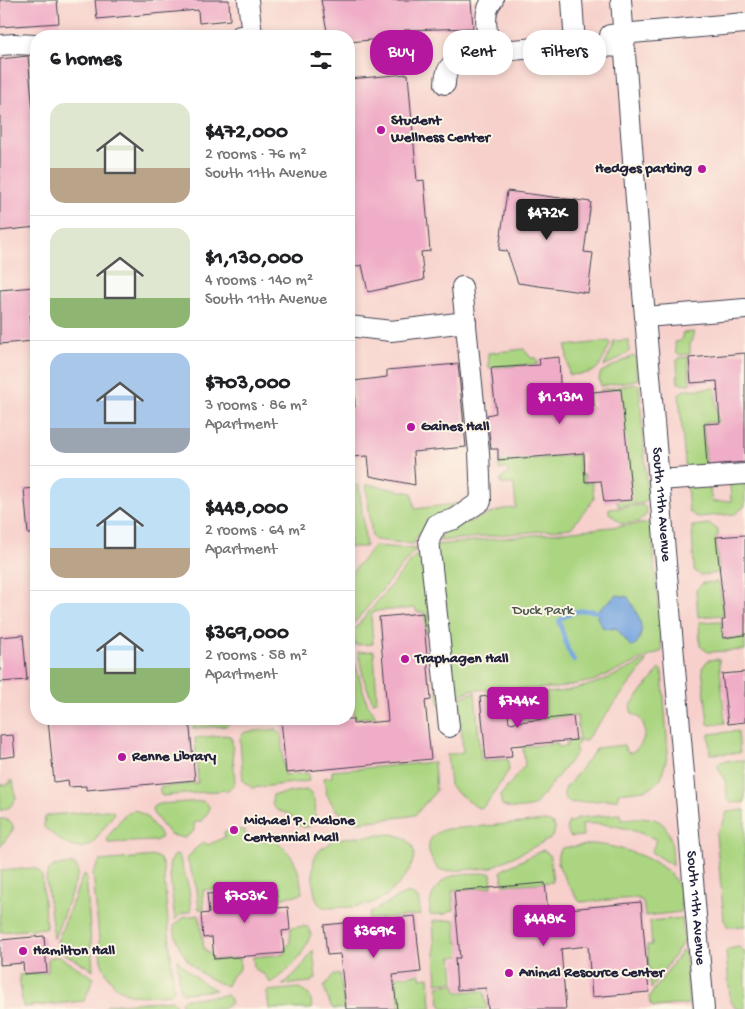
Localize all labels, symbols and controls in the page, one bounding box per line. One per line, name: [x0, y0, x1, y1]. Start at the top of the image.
chip: Buy: [370, 30, 433, 75]
chip: Rent: [443, 30, 513, 75]
chip: Filters: [523, 30, 606, 75]
icon: filters: [307, 46, 335, 74]
text: 6 homes: [50, 48, 121, 73]
place label: Student Wellness Center: [390, 112, 491, 147]
text: $472,000: [205, 121, 288, 146]
icon: home: [90, 123, 150, 183]
marker: Student Wellness Center: [375, 124, 387, 136]
text: 2 rooms · 76 m²: [205, 146, 307, 165]
place label: Hedges parking: [595, 160, 692, 178]
marker: Hedges parking: [696, 163, 708, 175]
text: South 11th Avenue: [205, 165, 327, 184]
pin: $472K: [512, 198, 582, 241]
text: $472K: [527, 205, 567, 224]
text: $1,130,000: [205, 247, 303, 272]
icon: home: [90, 248, 150, 308]
text: 4 rooms · 140 m²: [205, 272, 313, 291]
text: South 11th Avenue: [205, 291, 327, 310]
text: $703,000: [205, 372, 291, 397]
icon: home: [90, 373, 150, 433]
pin: $1.13M: [519, 382, 601, 425]
text: $1.13M: [538, 389, 582, 408]
text: 3 rooms · 86 m²: [205, 397, 308, 416]
text: Apartment: [205, 416, 277, 435]
place label: Gaines Hall: [421, 418, 490, 436]
marker: Gaines Hall: [405, 421, 417, 433]
street label: South 11th Avenue: [647, 447, 675, 563]
text: $448,000: [205, 497, 288, 522]
icon: home: [90, 498, 150, 558]
text: 2 rooms · 64 m²: [205, 522, 306, 541]
text: Apartment: [205, 541, 277, 560]
park label: Duck Park: [512, 602, 575, 620]
text: $369,000: [205, 622, 289, 647]
icon: home: [90, 623, 150, 683]
text: 2 rooms · 58 m²: [205, 647, 307, 666]
place label: Traphagen Hall: [414, 650, 509, 668]
marker: Traphagen Hall: [399, 653, 411, 665]
text: Apartment: [205, 666, 277, 685]
pin: $744K: [483, 686, 553, 729]
text: $744K: [498, 693, 538, 712]
place label: Renne Library: [131, 748, 217, 766]
marker: Renne Library: [116, 751, 128, 763]
place label: Michael P. Malone Centennial Mall: [243, 812, 356, 847]
marker: Michael P. Malone Centennial Mall: [228, 824, 240, 836]
street label: South 11th Avenue: [682, 850, 709, 966]
pin: $703K: [210, 882, 280, 924]
text: $703K: [224, 888, 266, 907]
pin: $448K: [509, 904, 579, 947]
text: $448K: [524, 911, 564, 930]
pin: $369K: [339, 916, 409, 959]
text: $369K: [354, 923, 394, 942]
place label: Hamilton Hall: [33, 942, 116, 960]
marker: Hamilton Hall: [17, 945, 29, 957]
place label: Animal Resource Center: [518, 964, 666, 982]
marker: Animal Resource Center: [503, 967, 515, 979]

